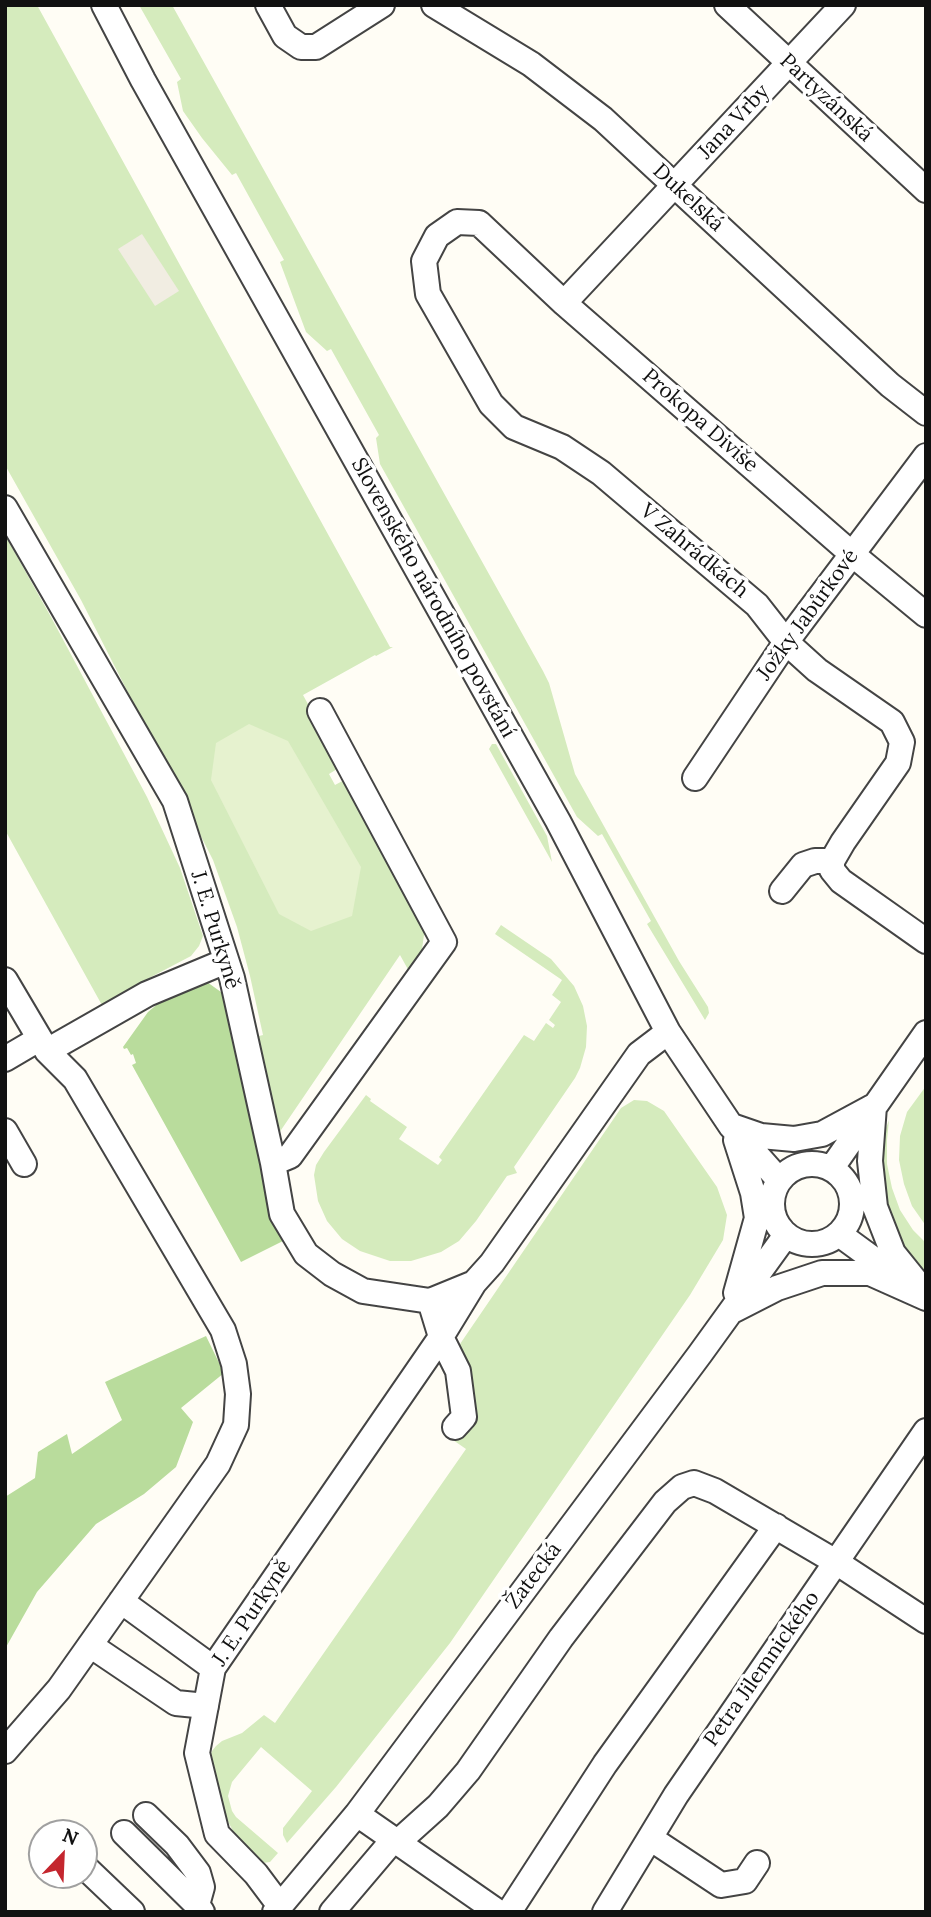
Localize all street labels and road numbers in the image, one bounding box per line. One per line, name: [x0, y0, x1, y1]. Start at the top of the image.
street label: Partyzánská: [774, 49, 878, 147]
street label: Jana Vrby: [693, 79, 775, 165]
street label: Dukelská: [647, 159, 729, 237]
street label: Prokopa Diviše: [637, 364, 763, 478]
street label: Slovenského národního povstání: [345, 454, 521, 742]
street label: V Zahrádkách: [635, 498, 753, 604]
street label: Jožky Jabůrkové: [752, 545, 864, 685]
street label: J. E. Purkyně: [185, 868, 245, 992]
street label: Žatecká: [501, 1538, 567, 1614]
street label: J. E. Purkyně: [207, 1555, 297, 1671]
street label: Petra Jilemnického: [699, 1586, 825, 1752]

